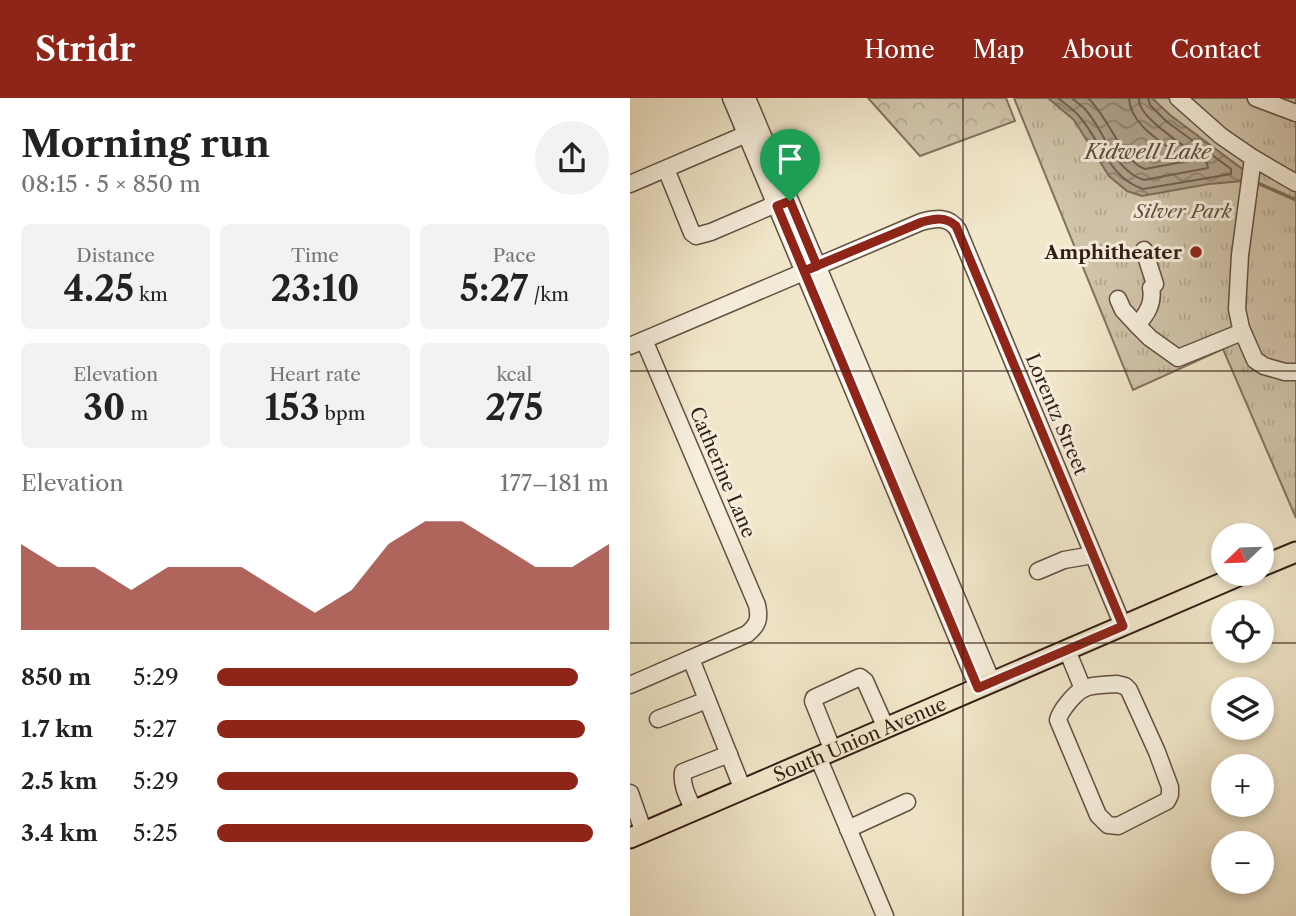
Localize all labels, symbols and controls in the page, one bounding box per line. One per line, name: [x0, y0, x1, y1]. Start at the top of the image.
text: Stridr: [35, 29, 135, 70]
text: Home: [864, 35, 935, 64]
text: Map: [973, 35, 1024, 64]
text: About: [1062, 35, 1133, 64]
text: Contact: [1171, 35, 1261, 64]
text: Morning run: [21, 120, 270, 167]
button: share: [535, 121, 609, 195]
pin: [760, 129, 820, 201]
water label: Kidwell Lake: [1083, 139, 1212, 164]
icon: arrive: [771, 140, 809, 178]
text: 08:15 · 5 × 850 m: [21, 170, 201, 198]
park label: Silver Park: [1133, 200, 1232, 223]
place label: Amphitheater: [1044, 241, 1183, 264]
text: Distance: [76, 244, 155, 267]
text: Time: [291, 244, 339, 267]
text: Pace: [493, 244, 536, 267]
marker: Amphitheater: [1188, 244, 1204, 260]
text: 4.25: [64, 267, 134, 310]
text: 23:10: [271, 267, 359, 310]
text: 5:27: [460, 267, 528, 310]
text: km: [134, 283, 168, 306]
text: /km: [528, 283, 569, 306]
street label: Lorentz Street: [1021, 350, 1093, 479]
text: Elevation: [73, 363, 158, 386]
text: Heart rate: [269, 363, 361, 386]
text: kcal: [496, 363, 532, 386]
text: 30: [83, 386, 125, 429]
text: 153: [265, 386, 319, 429]
text: 275: [485, 386, 543, 429]
text: m: [125, 402, 148, 425]
text: bpm: [319, 402, 365, 425]
street label: Catherine Lane: [685, 403, 761, 541]
text: Elevation: [21, 469, 124, 497]
text: 177–181 m: [500, 469, 609, 497]
north arrow: [1211, 523, 1274, 586]
map controls: [1211, 523, 1274, 894]
button: locate: [1211, 600, 1274, 663]
text: 850 m: [21, 663, 91, 691]
text: 5:29: [133, 663, 179, 691]
button: layers: [1211, 677, 1274, 740]
street label: South Union Avenue: [770, 692, 950, 787]
text: 1.7 km: [21, 715, 93, 743]
text: 5:27: [133, 715, 177, 743]
button: +: [1211, 754, 1274, 817]
text: 2.5 km: [21, 767, 97, 795]
text: 5:29: [133, 767, 179, 795]
text: 3.4 km: [21, 819, 98, 847]
text: 5:25: [133, 819, 178, 847]
button: −: [1211, 831, 1274, 894]

